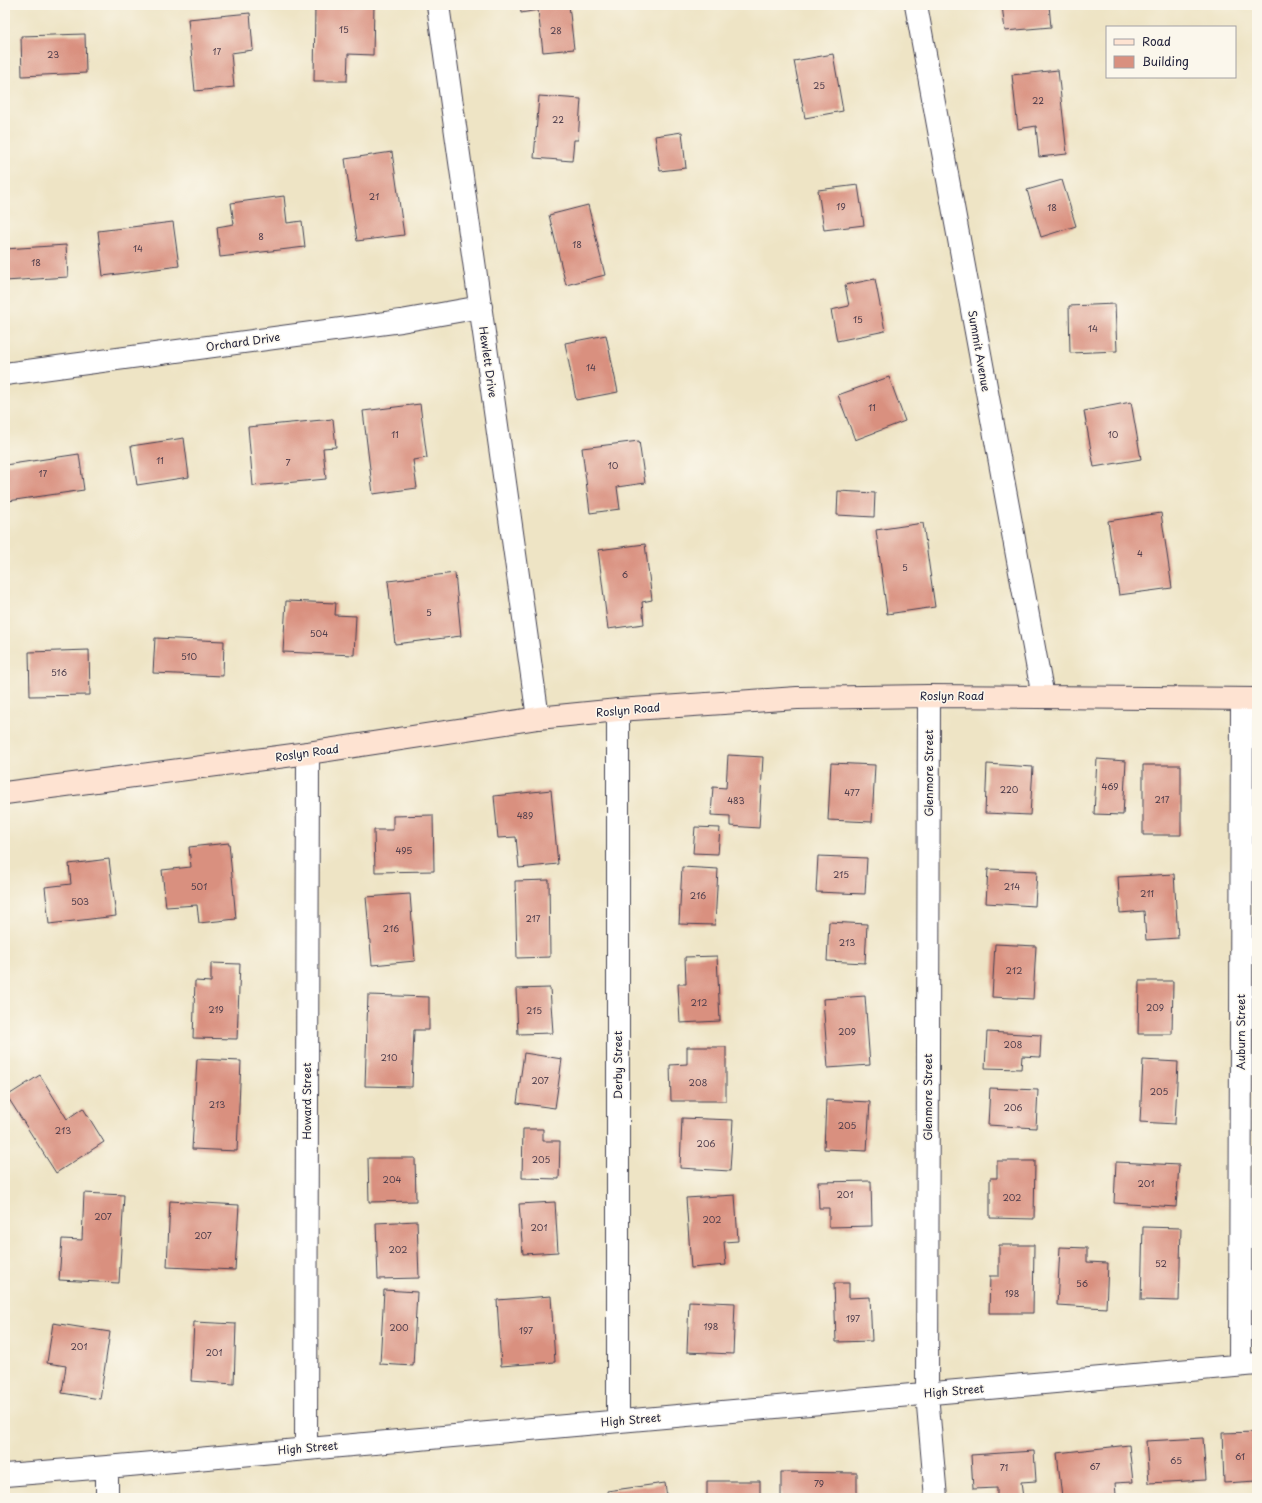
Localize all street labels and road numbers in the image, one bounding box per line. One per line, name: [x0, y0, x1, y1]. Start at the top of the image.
street label: Summit Avenue: [964, 309, 995, 393]
street label: Hewlett Drive: [475, 325, 502, 399]
street label: Orchard Drive: [205, 328, 281, 355]
street label: Roslyn Road: [920, 687, 984, 704]
street label: Roslyn Road: [595, 698, 661, 721]
street label: Glenmore Street: [920, 729, 937, 817]
street label: Roslyn Road: [274, 740, 340, 765]
street label: Auburn Street: [1232, 994, 1249, 1070]
street label: Derby Street: [609, 1030, 626, 1099]
street label: Glenmore Street: [919, 1053, 936, 1141]
street label: Howard Street: [298, 1062, 315, 1140]
street label: High Street: [923, 1379, 985, 1402]
street label: High Street: [600, 1408, 662, 1431]
street label: High Street: [277, 1436, 339, 1459]

